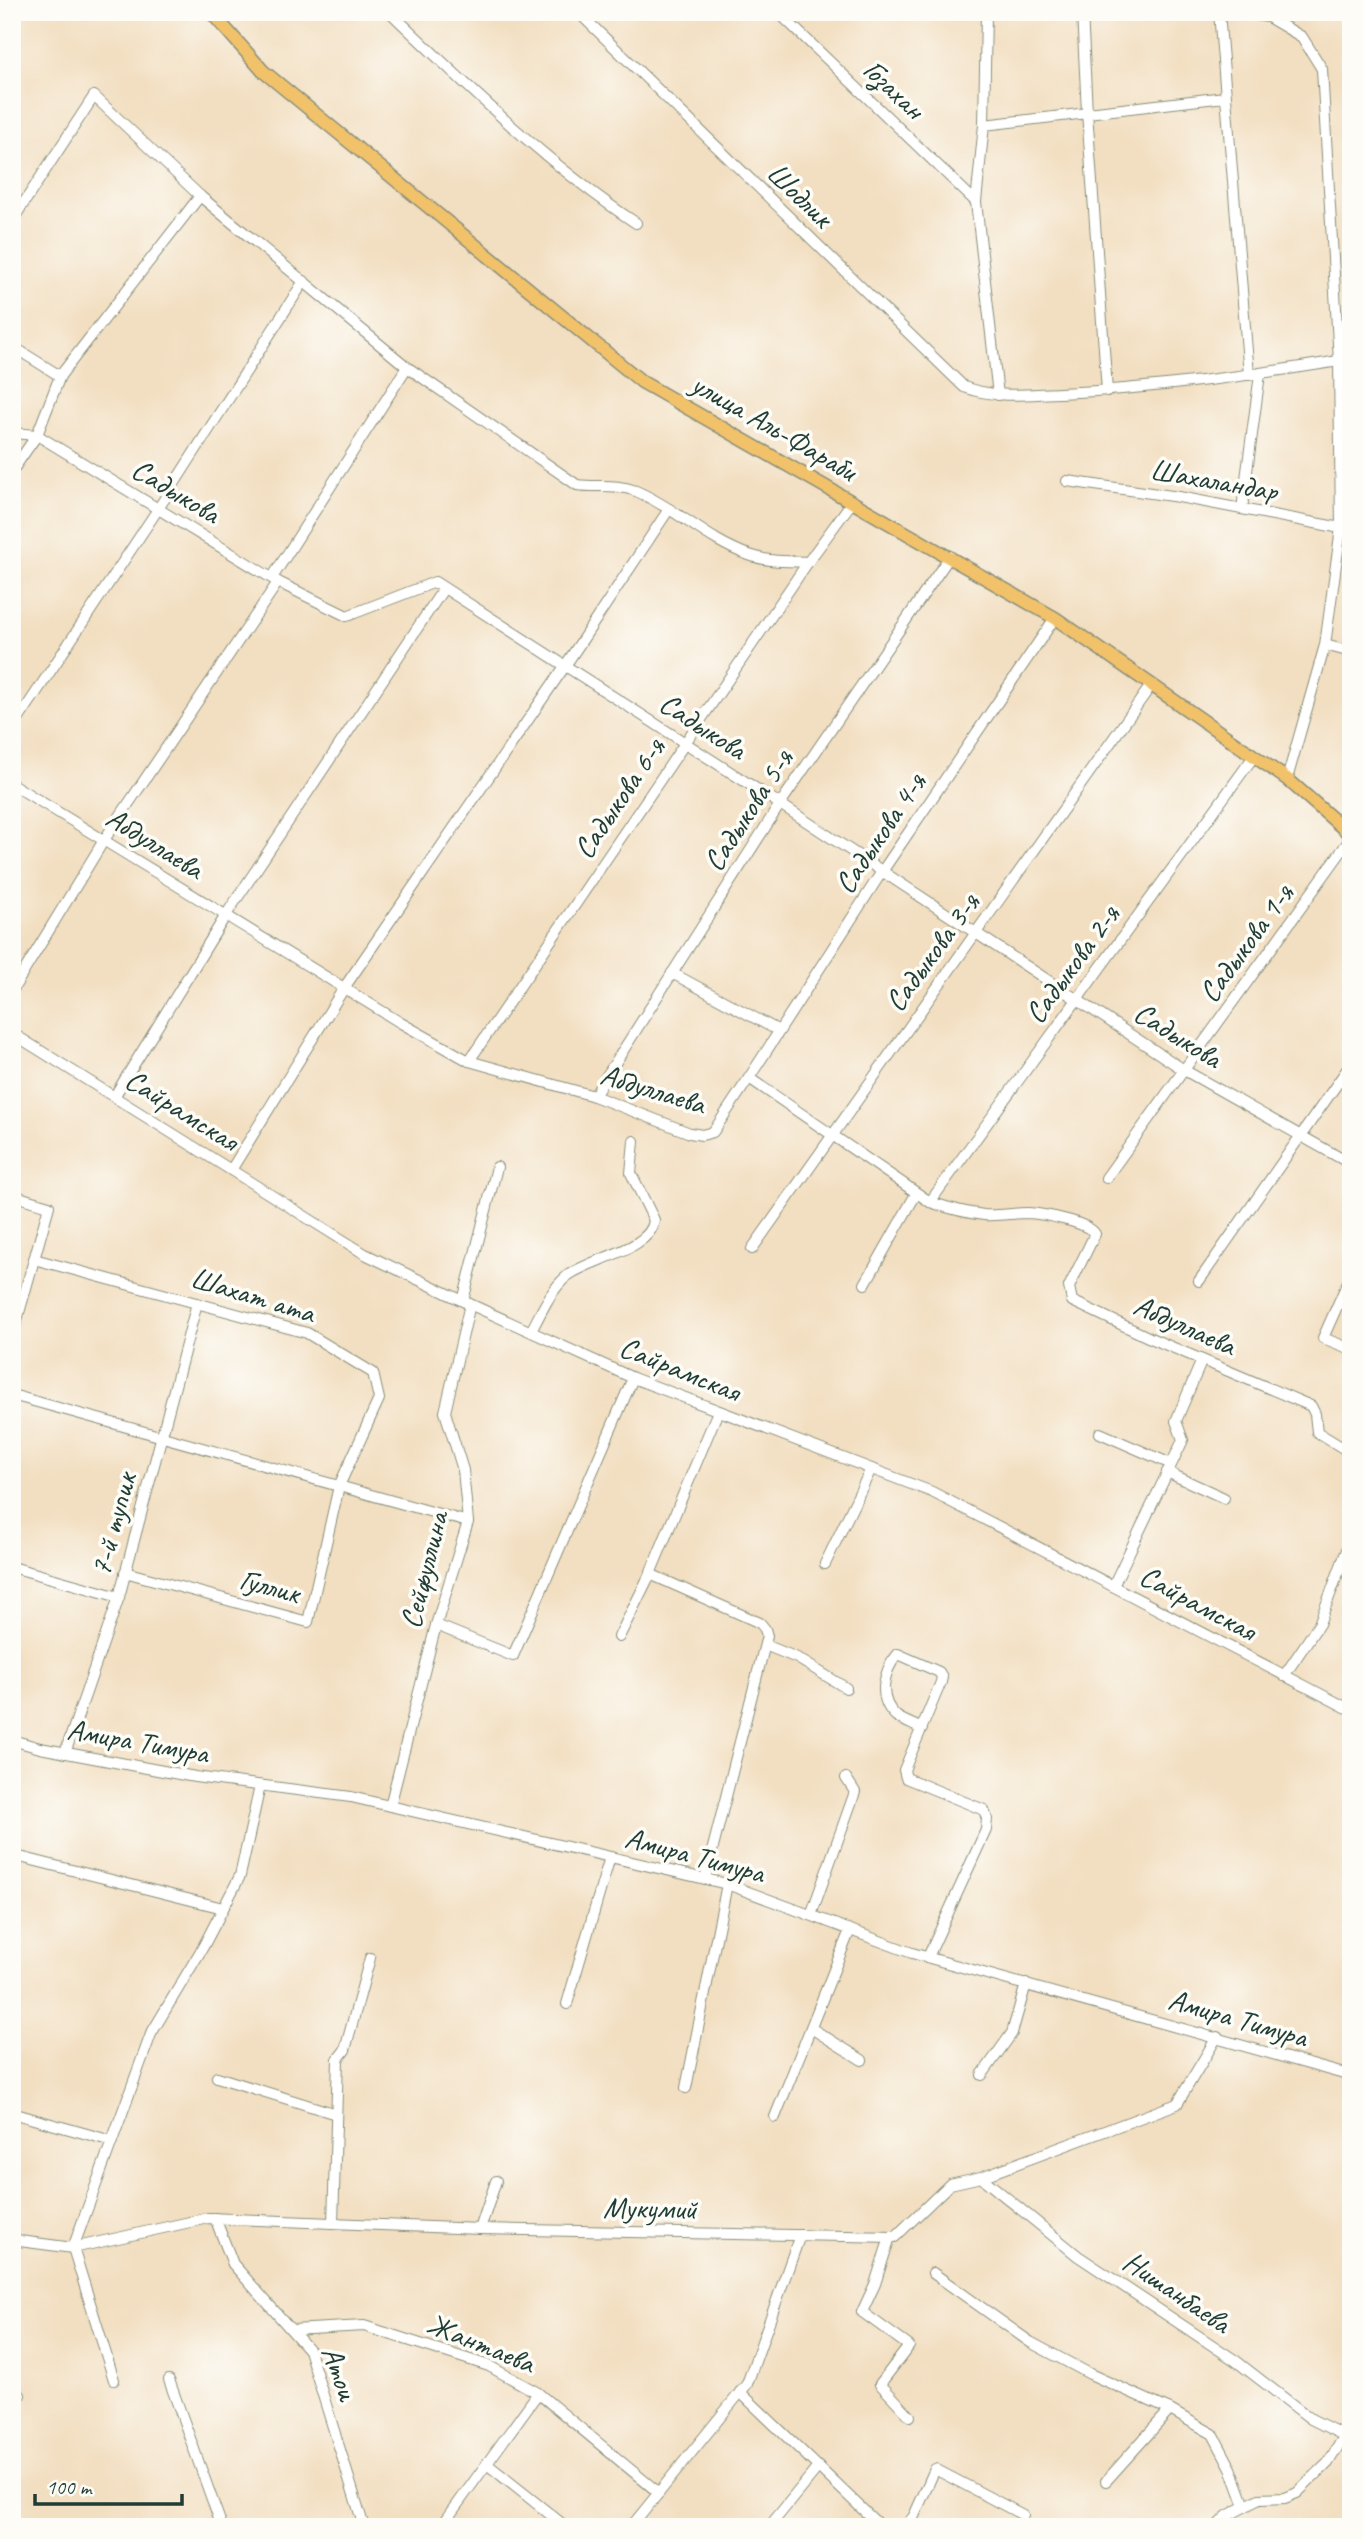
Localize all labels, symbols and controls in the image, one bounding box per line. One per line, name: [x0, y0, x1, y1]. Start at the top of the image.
street label: Гозахан: [855, 51, 935, 129]
street label: Шодлик: [759, 154, 843, 237]
street label: улица Аль-Фараби: [683, 364, 865, 491]
street label: Садыкова: [125, 450, 229, 533]
street label: Шахаландар: [1148, 450, 1282, 510]
street label: Садыкова: [652, 684, 755, 769]
street label: Садыкова 6-я: [565, 729, 674, 866]
street label: Садыкова 5-я: [695, 741, 802, 878]
street label: Садыкова 4-я: [826, 764, 935, 901]
street label: Абдуллаева: [99, 798, 212, 889]
street label: Садыкова 1-я: [1190, 875, 1303, 1010]
street label: Садыкова 3-я: [876, 884, 989, 1019]
street label: Садыкова 2-я: [1016, 896, 1129, 1031]
street label: Садыкова: [1127, 993, 1231, 1078]
street label: Абдуллаева: [596, 1055, 712, 1123]
street label: Сайрамская: [118, 1060, 248, 1161]
street label: Шахат ата: [186, 1258, 321, 1332]
street label: Абдуллаева: [1128, 1286, 1244, 1365]
street label: Сайрамская: [614, 1328, 748, 1411]
street label: 7-й тупик: [81, 1466, 146, 1580]
street label: Сейфуллина: [391, 1505, 457, 1632]
street label: Сайрамская: [1133, 1557, 1265, 1651]
street label: Гуллик: [236, 1560, 306, 1613]
street label: Амира Тимура: [65, 1710, 213, 1772]
street label: Амира Тимура: [621, 1818, 771, 1892]
street label: Амира Тимура: [1164, 1980, 1314, 2056]
street label: Мукумий: [603, 2188, 699, 2228]
street label: Нишанбаева: [1116, 2242, 1240, 2343]
street label: Жантаева: [422, 2304, 542, 2382]
street label: Атои: [313, 2341, 368, 2407]
scale bar: [35, 2462, 182, 2506]
text: 100 m: [46, 2474, 93, 2500]

